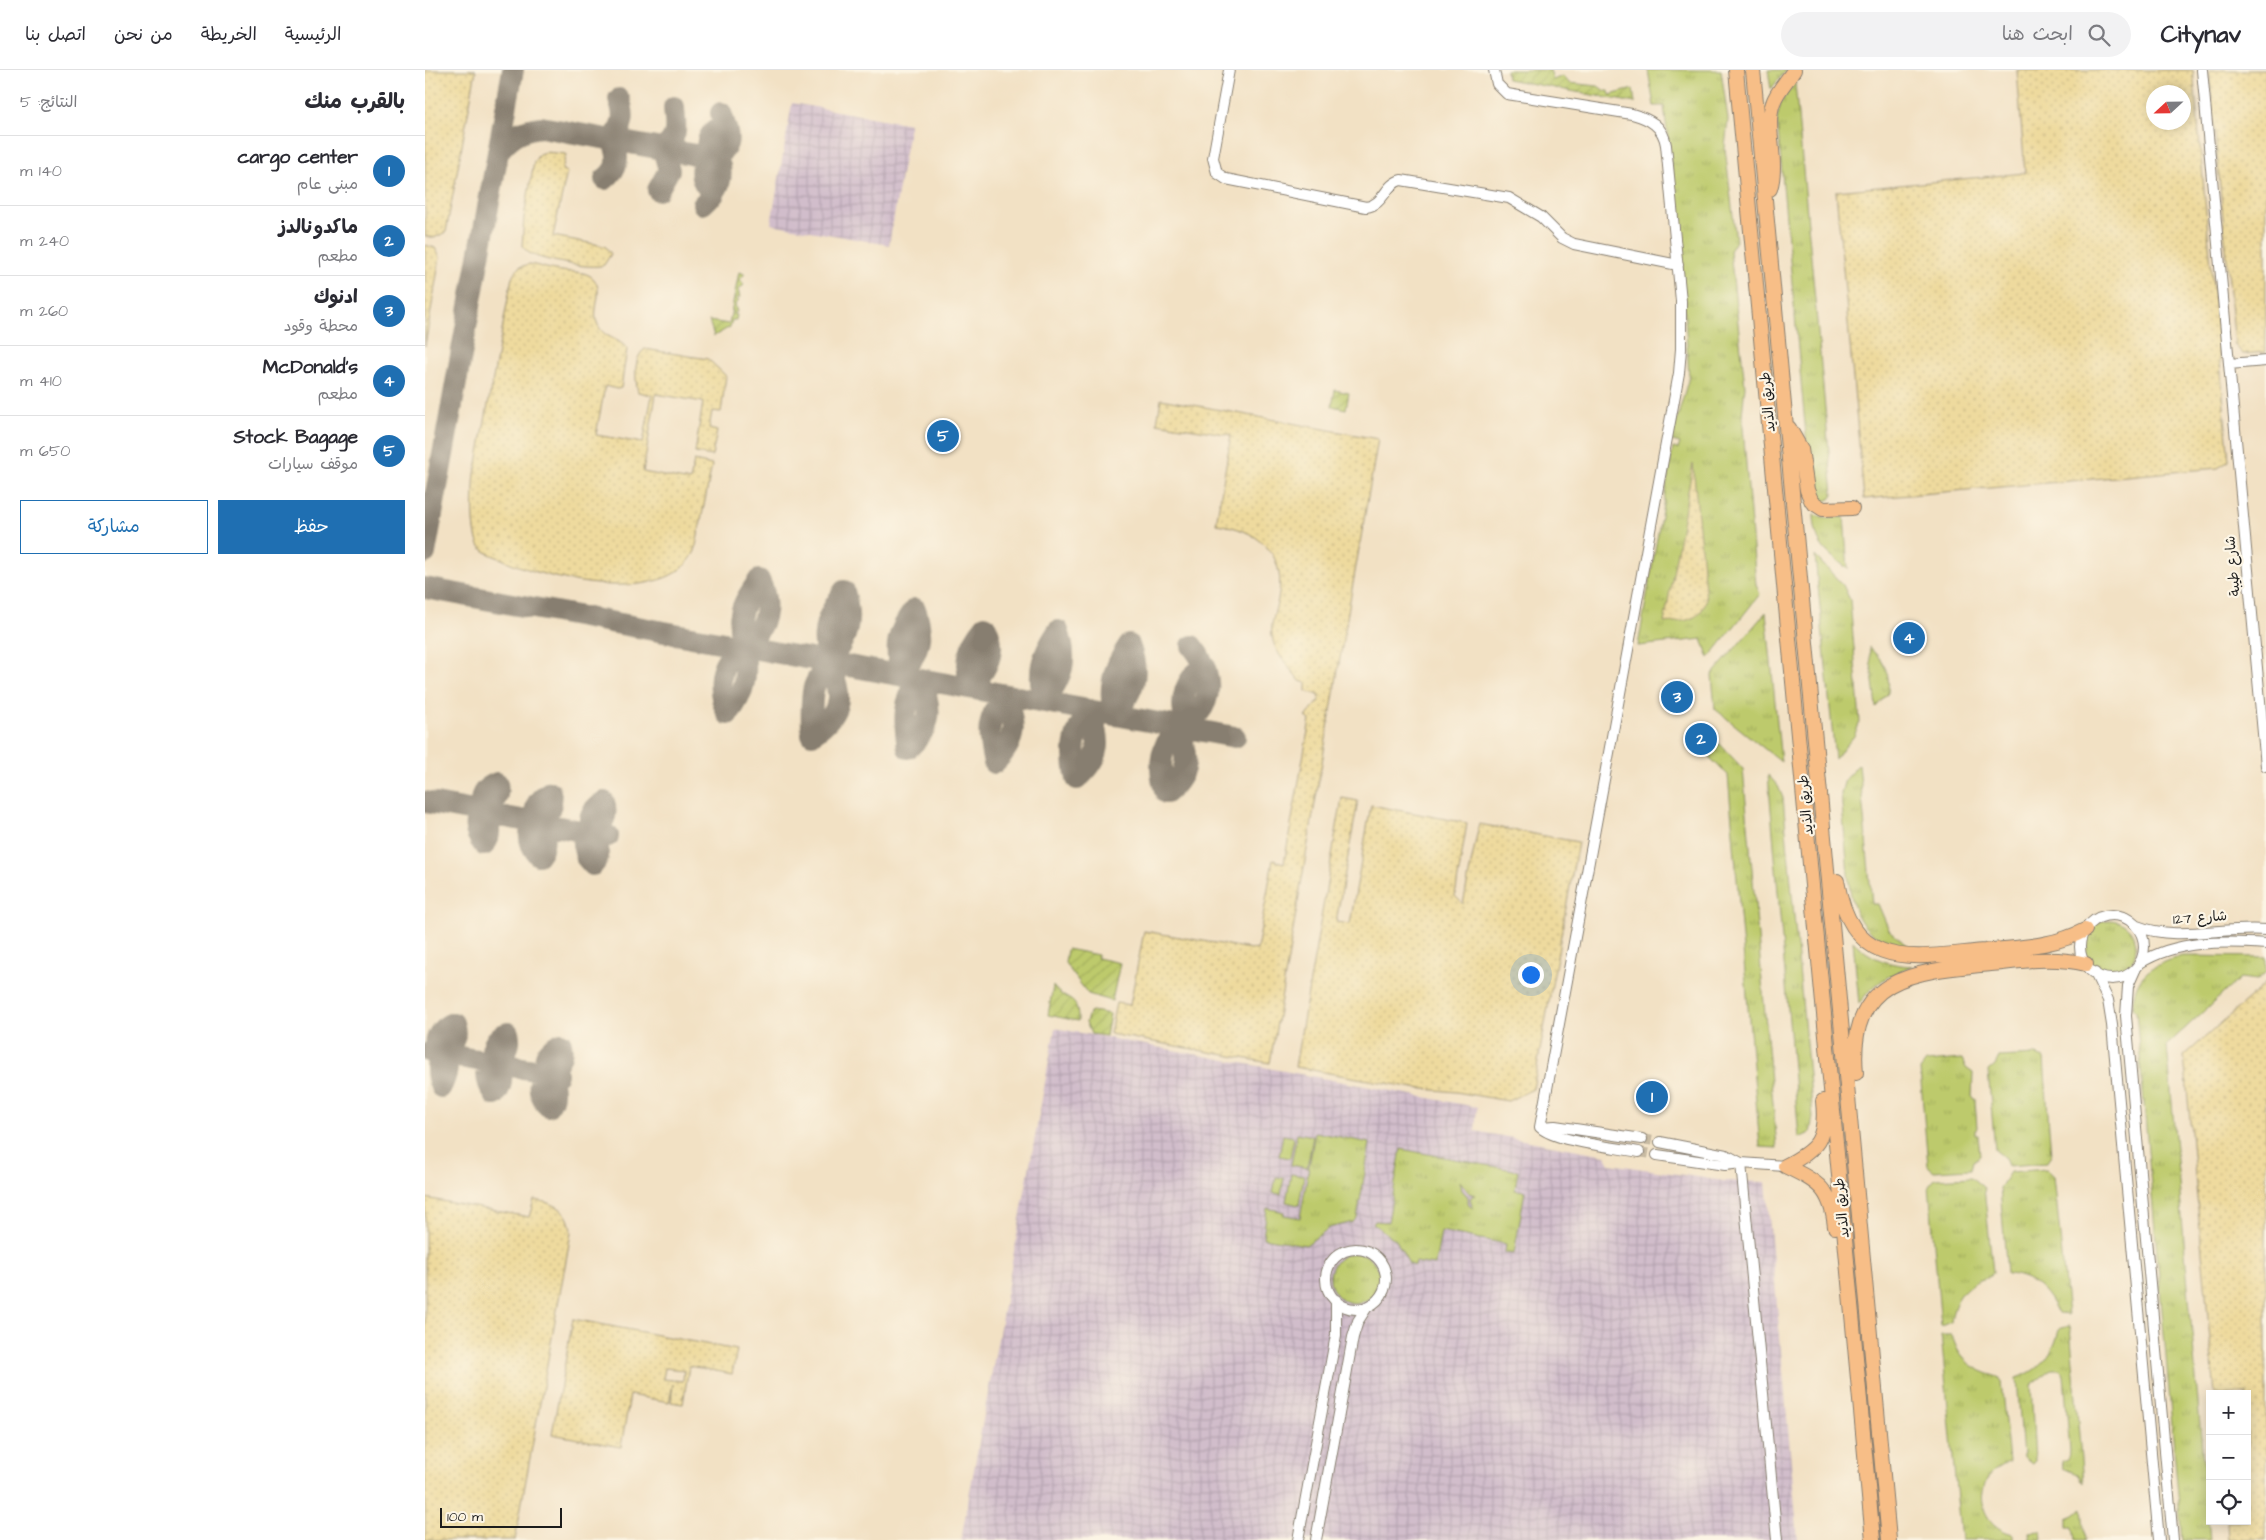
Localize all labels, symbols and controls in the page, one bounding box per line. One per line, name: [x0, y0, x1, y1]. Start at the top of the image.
search box: [1781, 12, 2131, 57]
text: Citynav: [2161, 18, 2241, 52]
text: ابحث هنا: [2002, 21, 2073, 48]
icon: search: [2085, 21, 2113, 49]
text: اتصل بنا: [25, 22, 86, 47]
text: من نحن: [114, 22, 173, 47]
text: الخريطة: [201, 22, 257, 47]
text: الرئيسية: [285, 22, 341, 47]
north arrow: [2146, 85, 2191, 130]
text: بالقرب منك: [304, 87, 405, 116]
text: النتائج: 5: [20, 91, 77, 113]
text: cargo center: [237, 144, 358, 171]
text: 140 m: [20, 160, 62, 182]
text: 1: [388, 160, 390, 182]
text: مبنى عام: [297, 173, 358, 195]
text: ماكدونالدز: [279, 214, 358, 241]
text: 240 m: [20, 230, 69, 252]
text: 2: [384, 230, 394, 252]
text: مطعم: [318, 245, 358, 267]
text: ادنوك: [314, 284, 358, 311]
text: 260 m: [20, 300, 68, 322]
text: 3: [385, 300, 393, 322]
text: محطة وقود: [284, 315, 358, 337]
text: McDonald's: [263, 354, 358, 381]
text: 410 m: [20, 370, 62, 392]
text: 4: [384, 370, 394, 392]
street label: طريق الذيد: [1755, 371, 1781, 433]
text: مطعم: [318, 383, 358, 405]
pin: 5: [927, 417, 959, 455]
text: Stock Bagage: [233, 424, 358, 451]
text: 650 m: [20, 440, 70, 462]
text: 5: [383, 440, 395, 462]
text: موقف سيارات: [268, 453, 358, 475]
button: مشاركة: [20, 500, 208, 554]
button: حفظ: [218, 500, 405, 554]
street label: شارع طيبة: [2220, 535, 2246, 597]
pin: 4: [1893, 619, 1925, 657]
pin: 3: [1661, 678, 1693, 716]
pin: 2: [1685, 720, 1717, 758]
street label: طريق الذيد: [1793, 774, 1819, 836]
street label: شارع 127: [2172, 906, 2228, 930]
your location: [1518, 962, 1544, 988]
pin: 1: [1636, 1078, 1668, 1116]
street label: طريق الذيد: [1829, 1177, 1855, 1239]
map controls: [2206, 1390, 2251, 1525]
button: +: [2206, 1390, 2251, 1435]
button: −: [2206, 1435, 2251, 1480]
button: locate: [2206, 1480, 2251, 1525]
scale bar: [440, 1505, 563, 1528]
text: 100 m: [447, 1507, 483, 1527]

